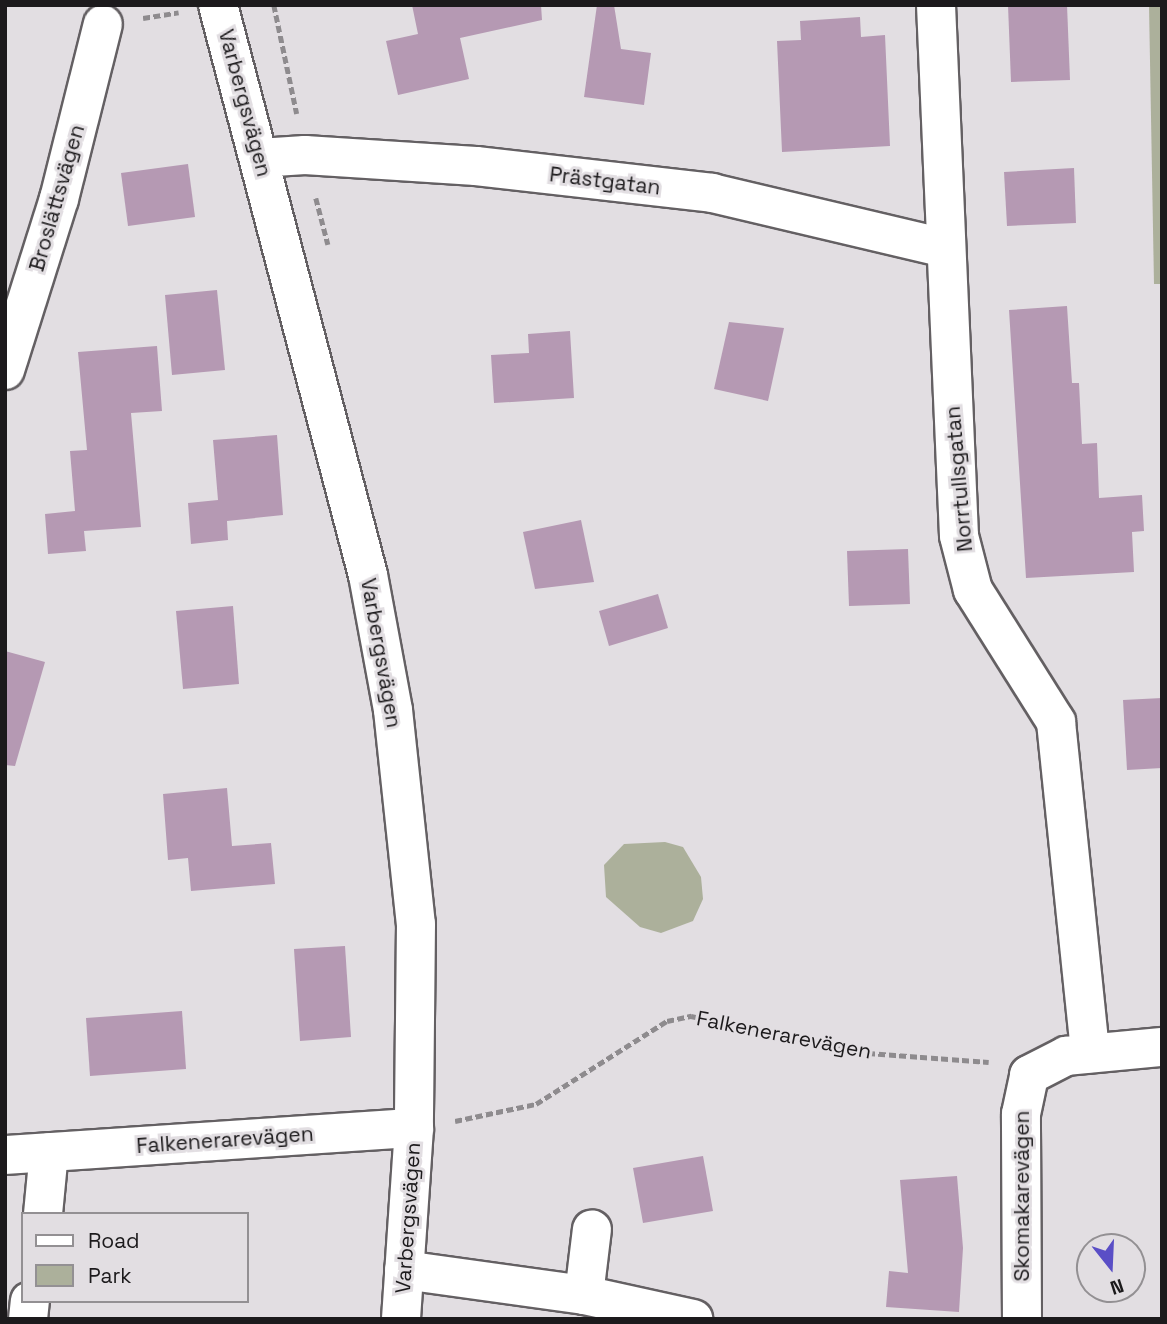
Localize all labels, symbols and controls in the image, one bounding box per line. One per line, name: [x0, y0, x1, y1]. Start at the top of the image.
street label: Varbergsvägen: [213, 27, 277, 179]
street label: Broslättsvägen: [24, 122, 90, 274]
street label: Prästgatan: [548, 162, 662, 200]
street label: Norrtullsgatan: [940, 405, 978, 553]
street label: Varbergsvägen: [355, 576, 407, 730]
street label: Falkenerarevägen: [694, 1006, 874, 1064]
street label: Skomakarevägen: [1009, 1111, 1035, 1281]
street label: Falkenerarevägen: [136, 1121, 314, 1159]
street label: Varbergsvägen: [390, 1142, 426, 1294]
legend: [21, 1212, 248, 1303]
text: Road: [88, 1227, 140, 1254]
north arrow: [1076, 1233, 1146, 1303]
text: Park: [88, 1262, 132, 1289]
text: N: [1107, 1273, 1127, 1300]

